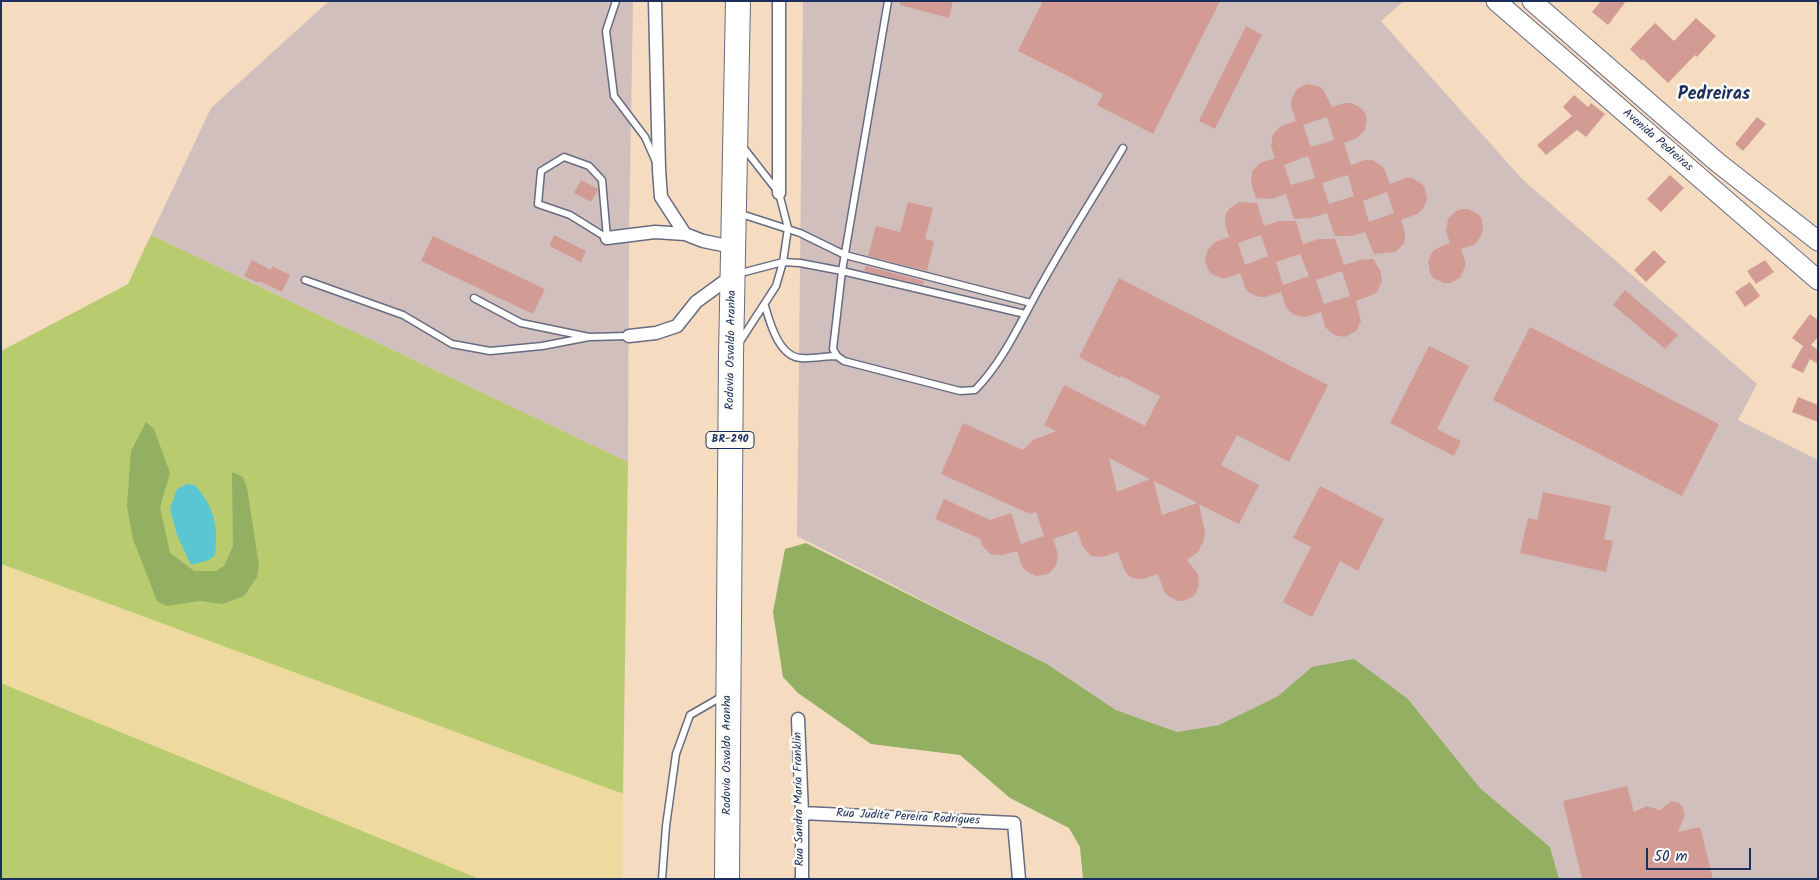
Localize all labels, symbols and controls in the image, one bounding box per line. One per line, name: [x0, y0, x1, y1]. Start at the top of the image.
district label: Pedreiras: [1678, 85, 1750, 107]
street label: Avenida Pedreiras: [1619, 107, 1695, 175]
street label: Rodovia Osvaldo Aranha: [724, 290, 740, 410]
road number: BR-290: [706, 432, 754, 448]
street label: Rodovia Osvaldo Aranha: [721, 695, 735, 815]
street label: Rua Sandra Maria Franklin: [792, 732, 808, 866]
street label: Rua Judite Pereira Rodrigues: [836, 807, 980, 829]
scale bar: [1649, 838, 1754, 870]
text: 50 m: [1654, 845, 1688, 869]

